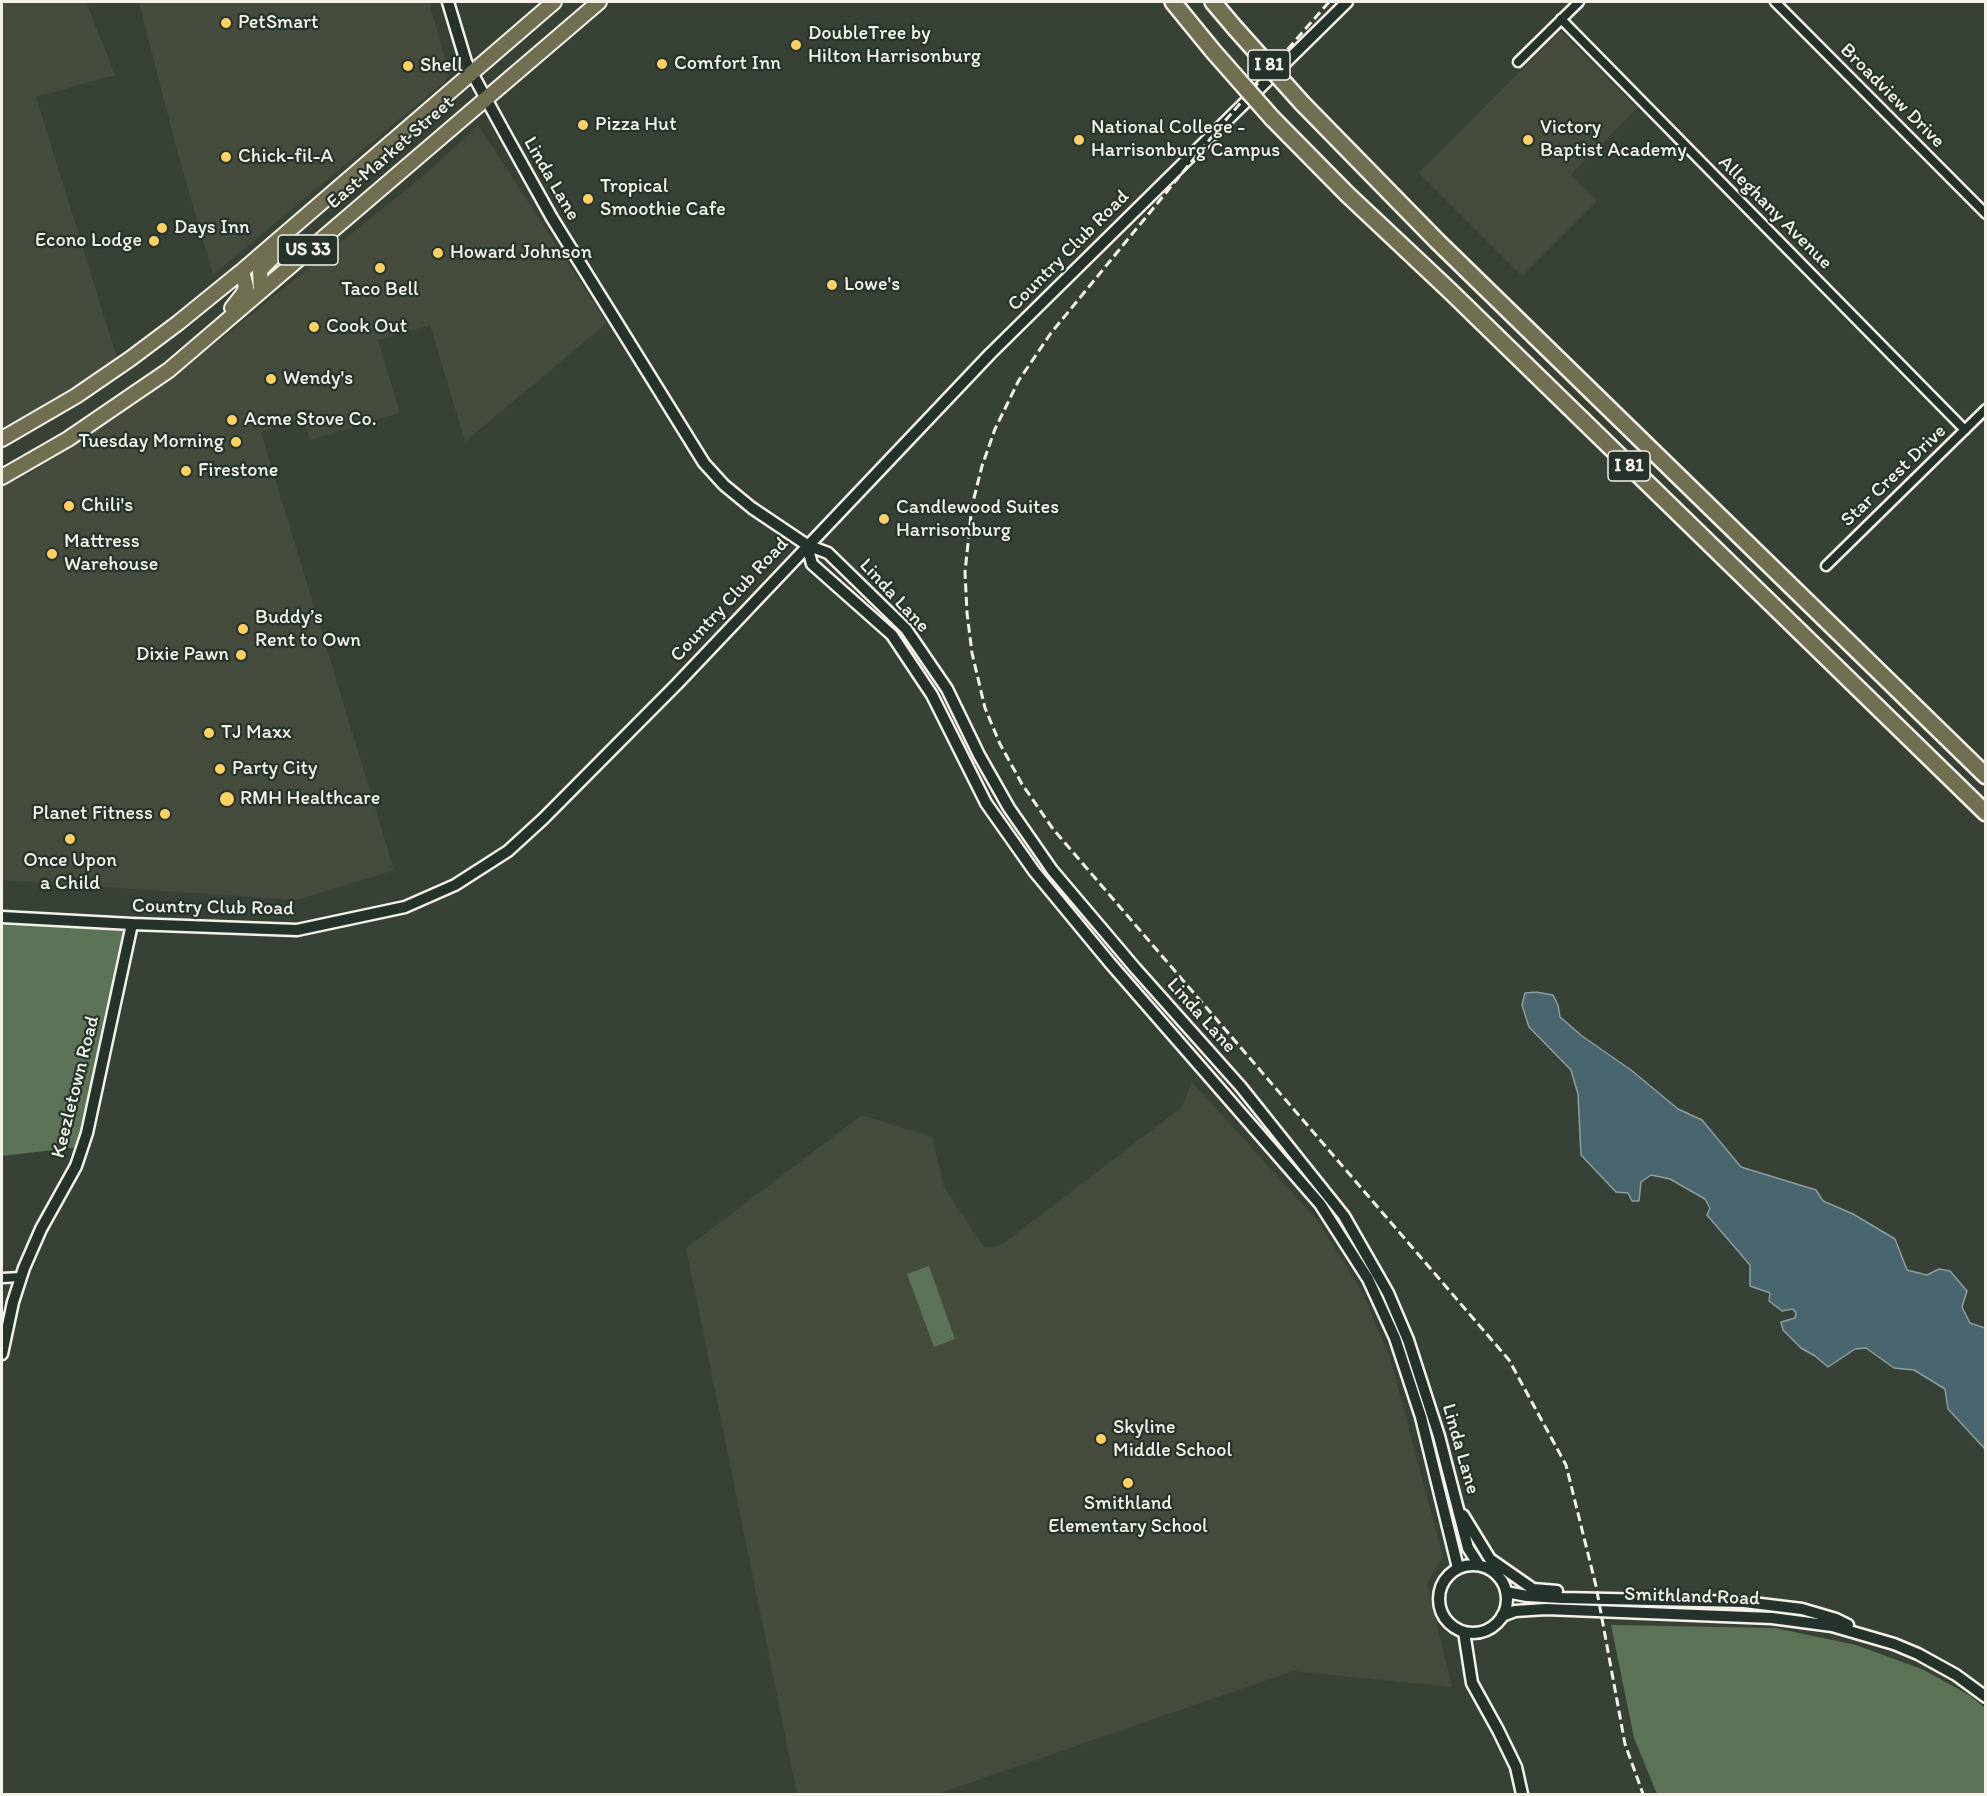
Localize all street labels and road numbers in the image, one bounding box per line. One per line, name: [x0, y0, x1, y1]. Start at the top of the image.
street label: Broadview Drive: [1834, 38, 1950, 154]
road number: I 81: [1248, 50, 1290, 80]
street label: East Market Street: [322, 91, 460, 215]
street label: Linda Lane: [517, 133, 585, 225]
street label: Alleghany Avenue: [1713, 151, 1837, 275]
street label: Country Club Road: [1003, 185, 1135, 317]
road number: US 33: [278, 235, 338, 265]
street label: Star Crest Drive: [1836, 420, 1952, 532]
road number: I 81: [1608, 451, 1650, 481]
street label: Country Club Road: [666, 533, 794, 667]
street label: Linda Lane: [854, 554, 934, 638]
street label: Country Club Road: [132, 895, 294, 921]
street label: Linda Lane: [1161, 973, 1241, 1059]
street label: Keezletown Road: [47, 1013, 105, 1161]
street label: Linda Lane: [1436, 1401, 1484, 1497]
street label: Smithland Road: [1624, 1583, 1760, 1611]

